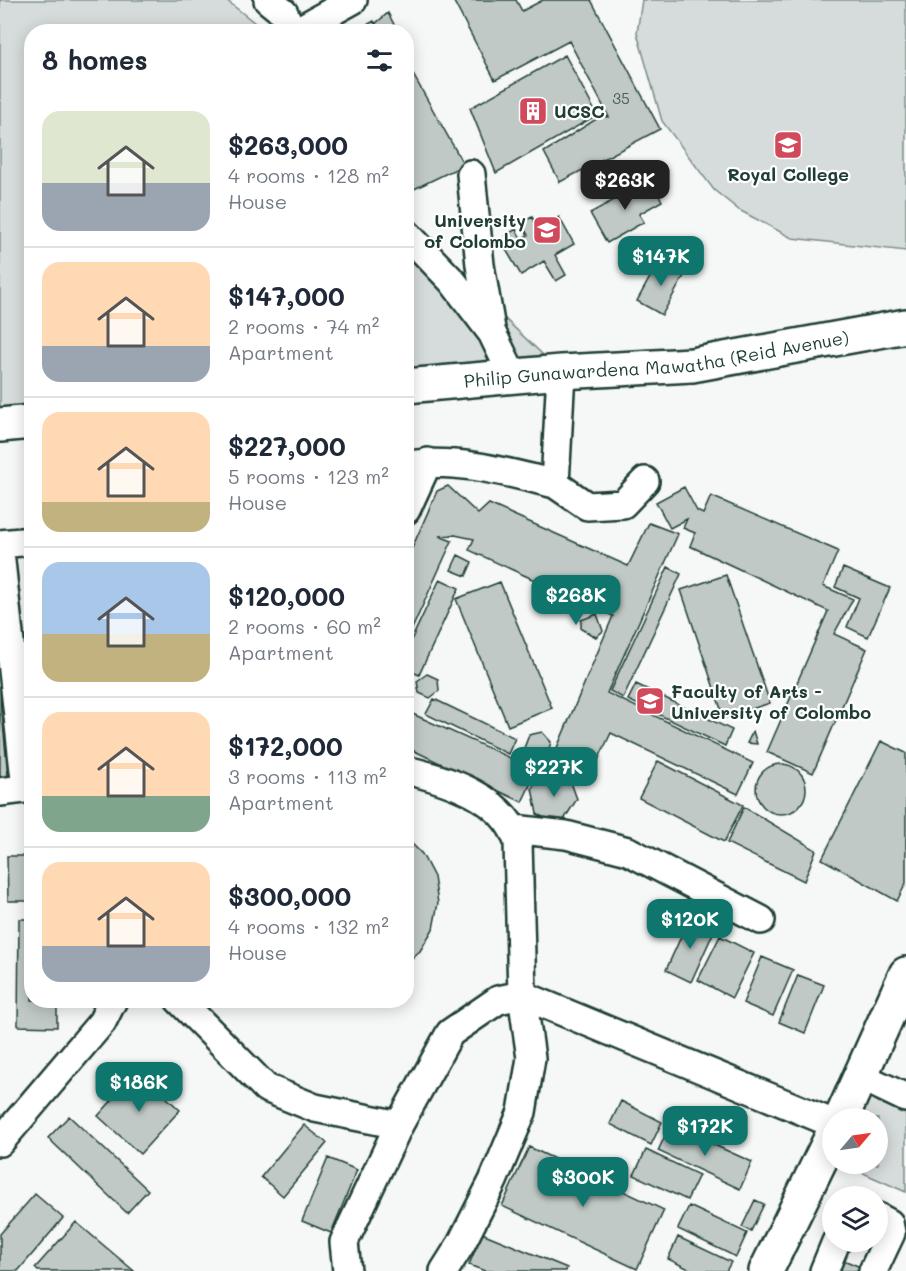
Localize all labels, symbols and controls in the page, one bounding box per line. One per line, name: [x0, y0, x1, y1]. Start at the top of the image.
text: 8 homes: [42, 43, 148, 77]
icon: filters: [363, 44, 396, 77]
house number: 35: [612, 88, 630, 108]
building icon: UCSC: [517, 95, 549, 127]
place label: UCSC: [554, 99, 605, 123]
text: $263,000: [228, 128, 348, 162]
school or university icon: Royal College: [772, 129, 804, 161]
icon: home: [90, 135, 162, 207]
pin: $263K: [583, 160, 667, 211]
text: 4 rooms · 128 m²: [228, 162, 389, 188]
place label: Royal College: [727, 162, 849, 186]
text: $263K: [595, 166, 655, 192]
text: House: [228, 188, 287, 214]
place label: University of Colombo: [424, 208, 526, 253]
school or university icon: University of Colombo: [531, 214, 563, 246]
pin: $147K: [619, 236, 703, 287]
text: $147K: [632, 242, 690, 268]
text: $147,000: [228, 279, 345, 313]
icon: home: [90, 286, 162, 358]
text: 2 rooms · 74 m²: [228, 313, 379, 339]
street label: Philip Gunawardena Mawatha (Reid Avenue): [463, 325, 851, 393]
text: Apartment: [228, 339, 334, 365]
text: $227,000: [228, 429, 346, 463]
icon: home: [90, 436, 162, 508]
text: 5 rooms · 123 m²: [228, 463, 389, 489]
text: House: [228, 489, 287, 515]
pin: $268K: [534, 575, 618, 626]
text: $120,000: [228, 579, 345, 613]
text: $268K: [545, 581, 607, 607]
icon: home: [90, 586, 162, 658]
text: 2 rooms · 60 m²: [228, 613, 381, 639]
text: Apartment: [228, 639, 334, 665]
place label: Faculty of Arts - University of Colombo: [671, 679, 871, 724]
school or university icon: Faculty of Arts - University of Colombo: [634, 685, 666, 717]
text: $172,000: [228, 729, 343, 763]
icon: home: [90, 736, 162, 808]
pin: $227K: [512, 747, 596, 798]
text: $227K: [524, 753, 584, 779]
text: 3 rooms · 113 m²: [228, 763, 387, 789]
text: Apartment: [228, 789, 334, 815]
text: $300,000: [228, 879, 351, 913]
icon: home: [90, 886, 162, 958]
pin: $120K: [648, 899, 732, 950]
text: $120K: [661, 905, 719, 931]
text: 4 rooms · 132 m²: [228, 913, 389, 939]
text: House: [228, 939, 287, 965]
pin: $186K: [97, 1062, 181, 1113]
text: $186K: [110, 1068, 168, 1094]
pin: $172K: [663, 1106, 747, 1157]
north arrow: [822, 1108, 888, 1174]
map controls: [822, 1108, 888, 1252]
text: $172K: [677, 1112, 733, 1138]
pin: $300K: [541, 1157, 625, 1208]
text: $300K: [551, 1163, 615, 1189]
button: layers: [822, 1186, 888, 1252]

